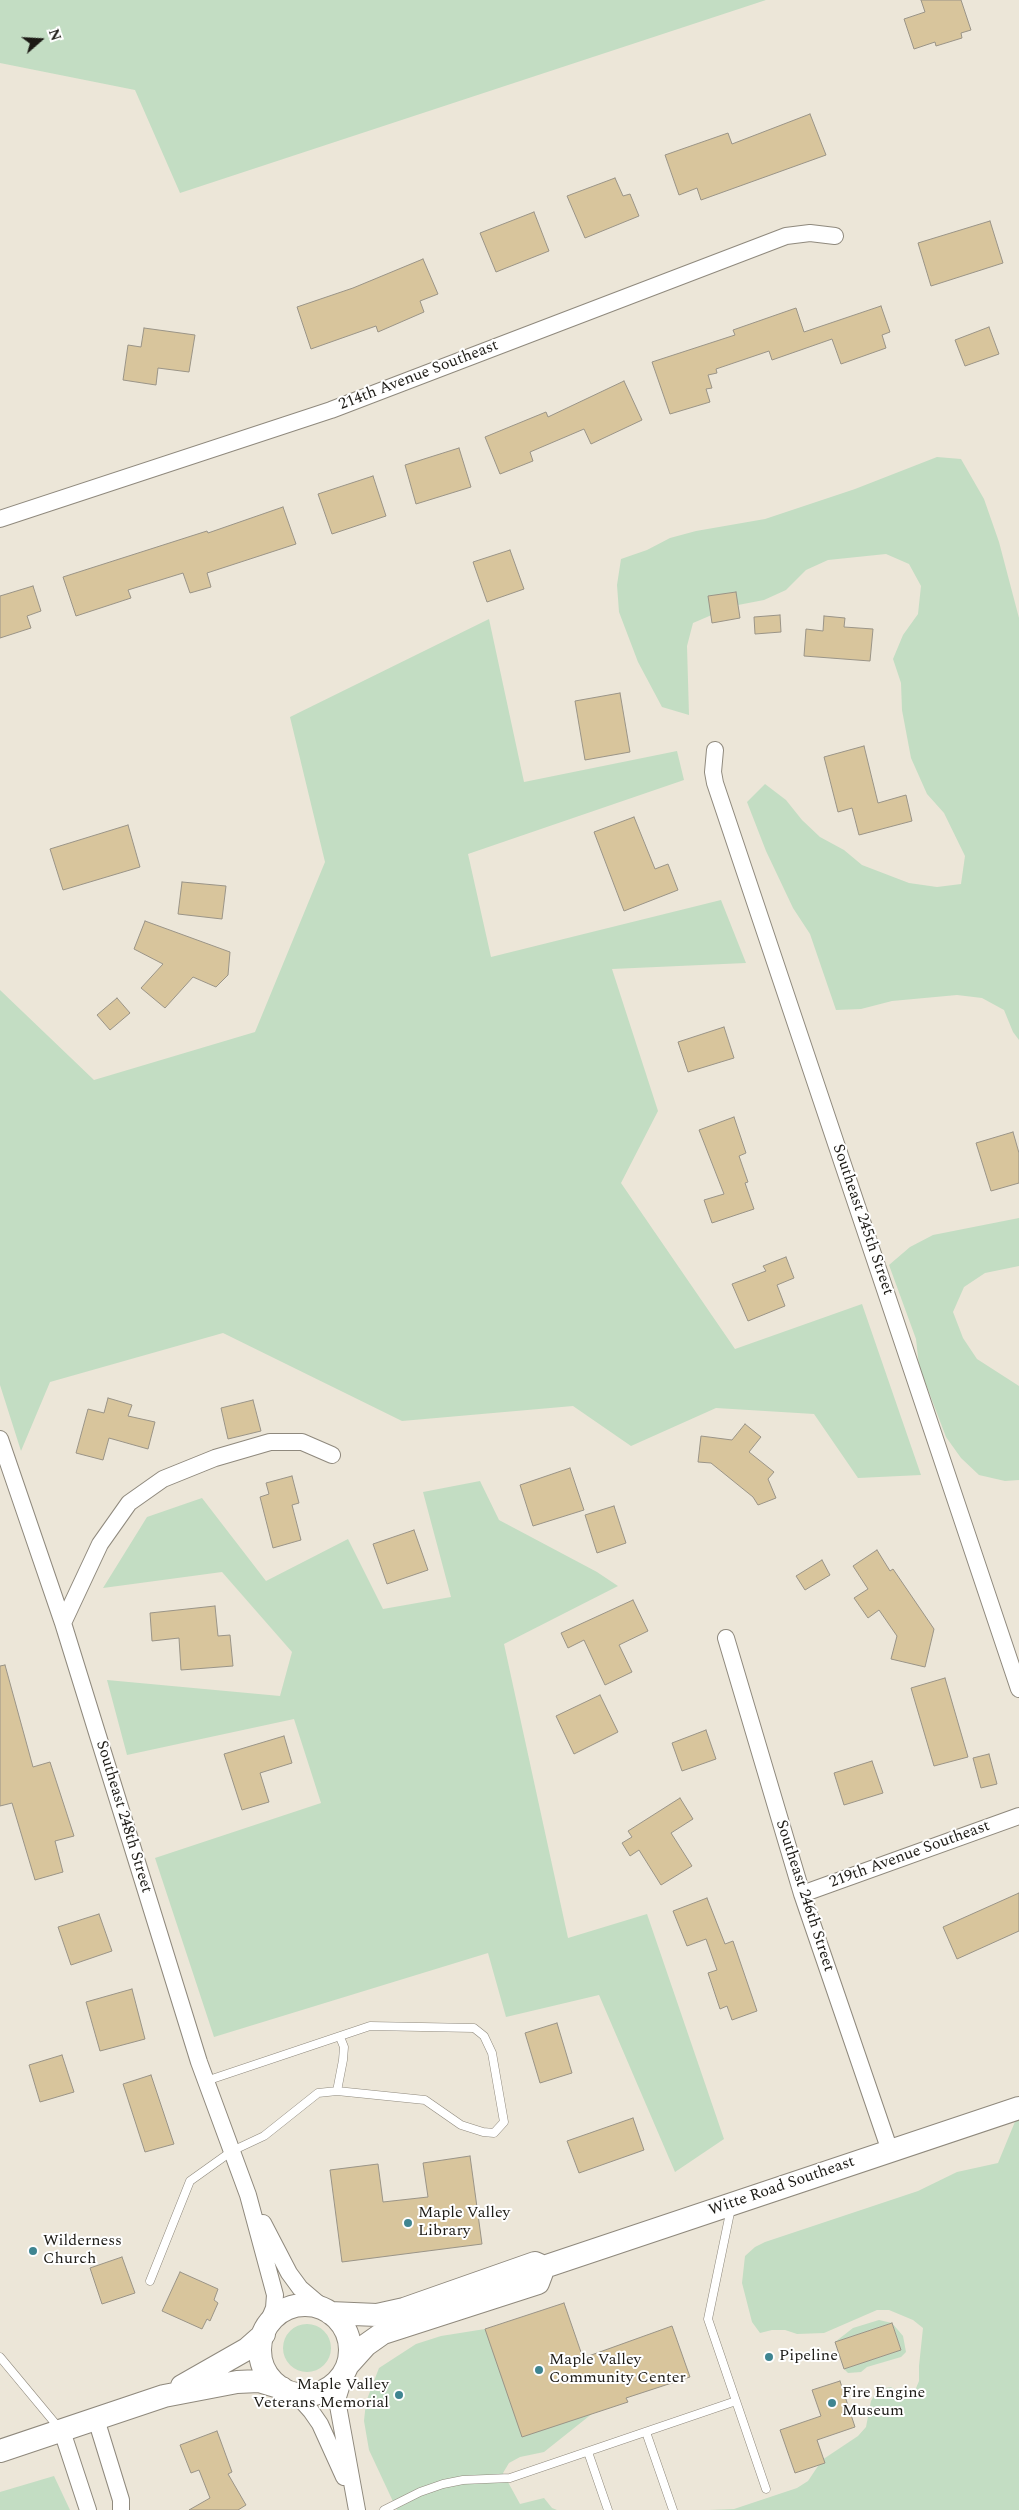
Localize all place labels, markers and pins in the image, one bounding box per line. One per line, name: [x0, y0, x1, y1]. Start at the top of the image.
place label: Maple Valley Library: [418, 2204, 510, 2242]
marker: Maple Valley Library: [402, 2217, 414, 2229]
place label: Wilderness Church: [43, 2232, 122, 2270]
marker: Wilderness Church: [27, 2245, 39, 2257]
place label: Pipeline: [779, 2347, 838, 2367]
place label: Maple Valley Community Center: [549, 2351, 686, 2389]
marker: Pipeline: [763, 2351, 775, 2363]
marker: Maple Valley Community Center: [533, 2364, 545, 2376]
place label: Maple Valley Veterans Memorial: [253, 2376, 389, 2414]
place label: Fire Engine Museum: [842, 2384, 925, 2422]
marker: Maple Valley Veterans Memorial: [393, 2389, 405, 2401]
marker: Fire Engine Museum: [826, 2397, 838, 2409]

